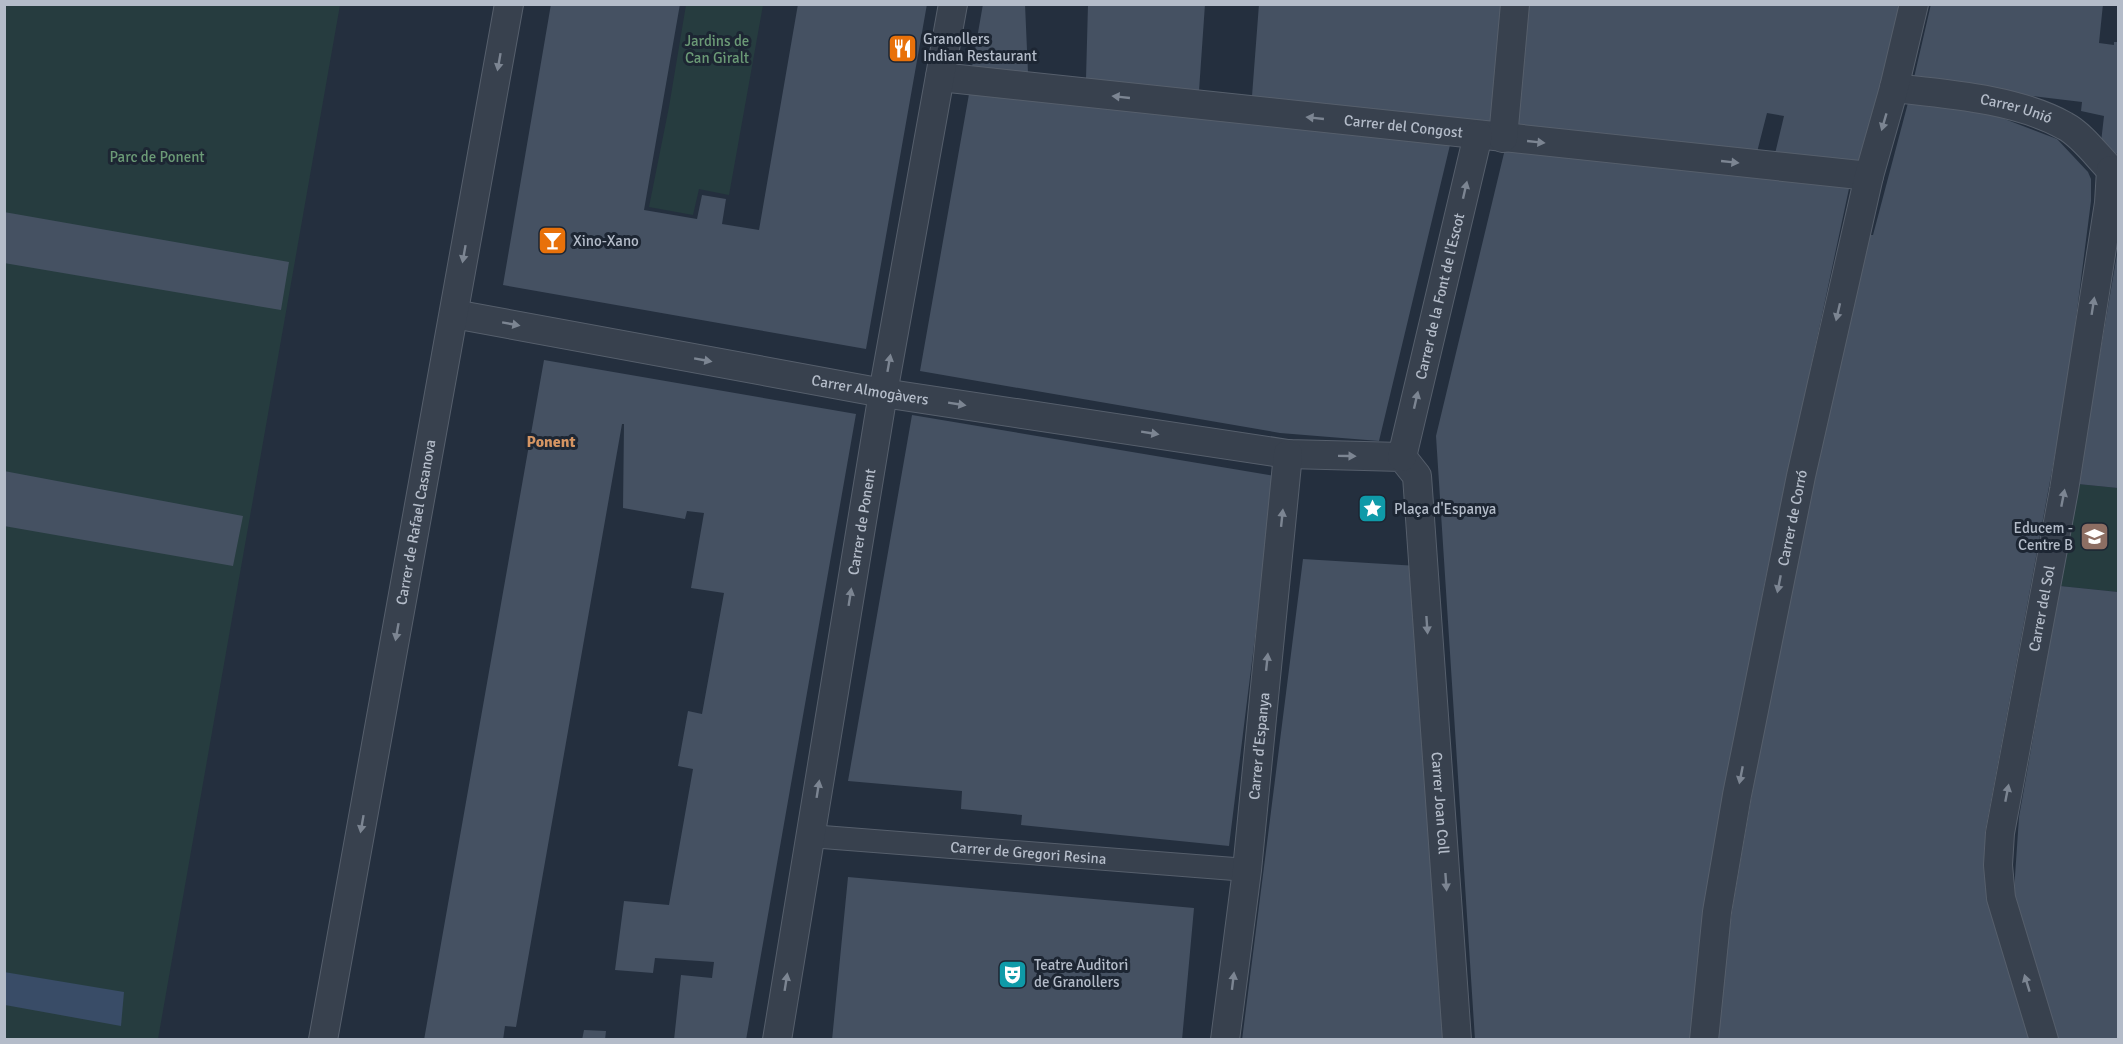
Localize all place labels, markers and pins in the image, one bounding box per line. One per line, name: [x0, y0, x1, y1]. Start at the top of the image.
place label: Granollers Indian Restaurant: [923, 30, 1037, 65]
restaurant icon: Granollers Indian Restaurant: [886, 32, 918, 64]
bar icon: Xino-Xano: [536, 225, 568, 257]
place label: Xino-Xano: [573, 232, 639, 250]
place icon: Plaça d'Espanya: [1357, 493, 1389, 525]
place label: Plaça d'Espanya: [1394, 500, 1496, 518]
place label: Educem - Centre B: [2014, 519, 2073, 554]
school or university icon: Educem - Centre B: [2078, 521, 2110, 553]
place label: Teatre Auditori de Granollers: [1034, 956, 1128, 991]
theatre icon: Teatre Auditori de Granollers: [997, 958, 1029, 990]

